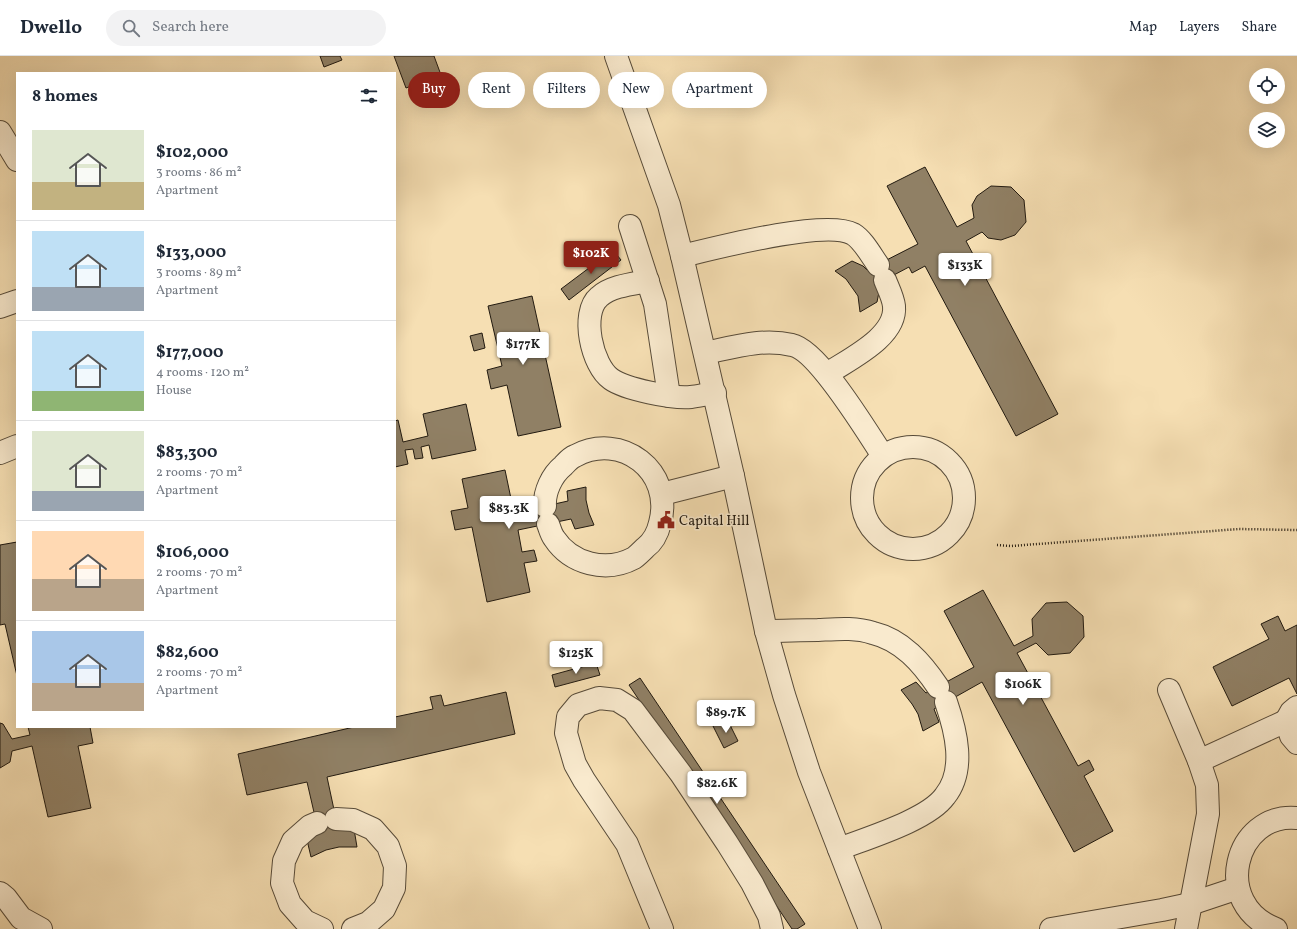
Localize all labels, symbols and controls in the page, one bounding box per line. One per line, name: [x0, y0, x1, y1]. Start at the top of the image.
search box: [106, 10, 386, 46]
text: Dwello: [20, 15, 82, 41]
icon: search: [120, 17, 142, 39]
text: Search here: [152, 17, 229, 38]
text: Map: [1129, 18, 1157, 37]
text: Layers: [1179, 18, 1219, 37]
text: Share: [1241, 18, 1277, 37]
map controls: [1249, 68, 1285, 148]
button: locate: [1249, 68, 1285, 104]
chip: Buy: [408, 72, 460, 108]
chip: Rent: [468, 72, 525, 108]
chip: Filters: [533, 72, 600, 108]
chip: New: [608, 72, 664, 108]
chip: Apartment: [672, 72, 767, 108]
text: 8 homes: [32, 85, 98, 108]
icon: filters: [358, 85, 380, 107]
button: layers: [1249, 112, 1285, 148]
text: $102,000: [156, 141, 228, 164]
icon: home: [64, 146, 112, 194]
text: 3 rooms · 86 m²: [156, 164, 241, 182]
text: Apartment: [156, 182, 219, 200]
text: $133,000: [156, 241, 226, 264]
pin: $102K: [563, 241, 619, 275]
text: $102K: [573, 245, 609, 263]
icon: home: [64, 247, 112, 295]
pin: $133K: [937, 253, 993, 287]
text: $133K: [947, 257, 983, 275]
text: 3 rooms · 89 m²: [156, 264, 242, 282]
text: Apartment: [156, 282, 219, 300]
pin: $177K: [495, 332, 551, 366]
text: $177K: [506, 336, 540, 354]
text: $177,000: [156, 341, 224, 364]
icon: home: [64, 347, 112, 395]
text: 4 rooms · 120 m²: [156, 364, 249, 382]
text: House: [156, 382, 192, 400]
text: $83,300: [156, 441, 218, 464]
icon: home: [64, 447, 112, 495]
text: 2 rooms · 70 m²: [156, 464, 242, 482]
text: Apartment: [156, 482, 219, 500]
pin: $83.3K: [476, 496, 542, 530]
text: $83.3K: [489, 500, 529, 518]
public building icon: Capital Hill: [656, 510, 676, 530]
place label: Capital Hill: [679, 512, 749, 531]
text: $106,000: [156, 541, 229, 564]
icon: home: [64, 547, 112, 595]
text: 2 rooms · 70 m²: [156, 564, 242, 582]
text: Apartment: [156, 582, 219, 600]
text: $82,600: [156, 641, 219, 664]
pin: $125K: [548, 641, 604, 675]
text: $125K: [559, 645, 593, 663]
icon: home: [64, 647, 112, 695]
text: 2 rooms · 70 m²: [156, 664, 242, 682]
pin: $106K: [995, 672, 1051, 706]
text: $106K: [1004, 676, 1042, 694]
text: Apartment: [156, 682, 219, 700]
pin: $89.7K: [693, 700, 759, 734]
text: $89.7K: [706, 704, 746, 722]
pin: $82.6K: [684, 771, 750, 805]
text: $82.6K: [696, 775, 738, 793]

